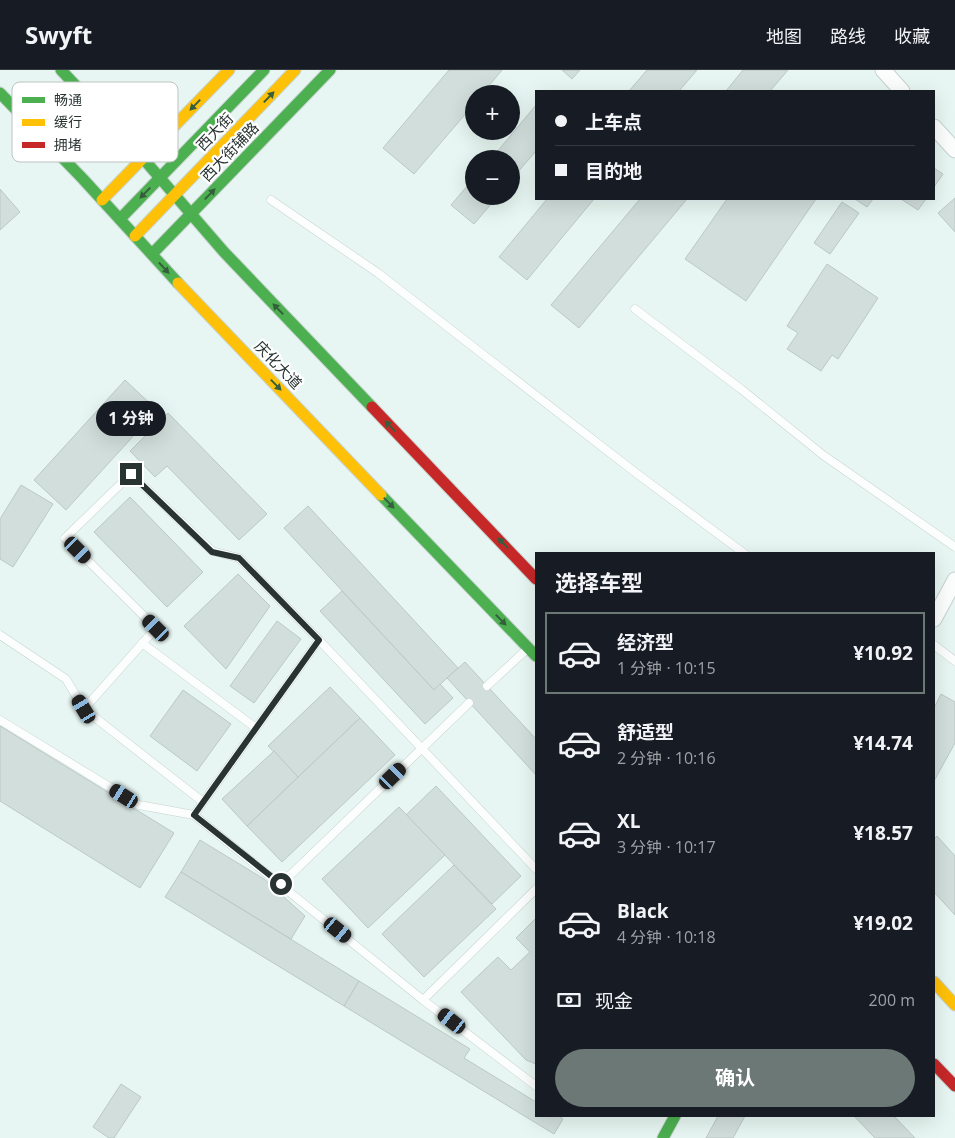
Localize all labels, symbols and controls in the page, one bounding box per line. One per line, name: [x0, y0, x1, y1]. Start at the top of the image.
text: Swyft: [25, 18, 92, 51]
text: 地图: [766, 24, 802, 48]
text: 路线: [830, 24, 866, 48]
text: 收藏: [894, 24, 930, 48]
legend: [12, 82, 178, 162]
map controls: [465, 85, 520, 205]
button: +: [465, 85, 520, 140]
text: 畅通: [54, 90, 82, 109]
one-way arrow: [263, 91, 275, 103]
one-way arrow: [189, 99, 201, 111]
street label: 西大街: [191, 108, 237, 154]
text: 上车点: [585, 109, 642, 135]
text: 缓行: [54, 112, 82, 131]
street label: 西大街辅路: [196, 117, 263, 185]
text: 拥堵: [54, 135, 82, 154]
button: −: [465, 150, 520, 205]
text: 目的地: [585, 158, 642, 184]
one-way arrow: [139, 187, 151, 199]
one-way arrow: [204, 188, 216, 200]
one-way arrow: [158, 261, 170, 273]
one-way arrow: [272, 303, 284, 315]
street label: 庆化大道: [251, 336, 307, 393]
one-way arrow: [270, 379, 282, 391]
callout: 1 分钟: [96, 402, 166, 436]
text: 1 分钟: [108, 407, 154, 429]
one-way arrow: [384, 420, 396, 432]
route end: [120, 463, 142, 485]
one-way arrow: [383, 496, 395, 508]
car: [62, 534, 93, 566]
one-way arrow: [497, 538, 509, 550]
text: 选择车型: [555, 567, 643, 597]
car: [140, 612, 171, 644]
one-way arrow: [495, 614, 507, 626]
text: 经济型: [617, 629, 674, 655]
icon: car: [557, 631, 602, 676]
text: ¥10.92: [853, 640, 913, 666]
text: 1 分钟 · 10:15: [617, 657, 716, 679]
car: [69, 692, 98, 726]
text: 舒适型: [617, 719, 674, 745]
icon: car: [557, 721, 602, 766]
text: ¥14.74: [853, 730, 913, 756]
text: 2 分钟 · 10:16: [617, 747, 716, 769]
car: [376, 760, 409, 792]
car: [107, 782, 140, 810]
text: XL: [617, 808, 640, 834]
icon: car: [557, 811, 602, 856]
text: ¥18.57: [853, 820, 913, 846]
text: 3 分钟 · 10:17: [617, 836, 716, 858]
route start: [270, 873, 292, 895]
text: Black: [617, 898, 669, 924]
icon: car: [557, 901, 602, 946]
text: ¥19.02: [853, 910, 913, 936]
car: [321, 915, 354, 945]
text: 4 分钟 · 10:18: [617, 926, 716, 948]
icon: cash: [555, 986, 583, 1014]
text: 现金: [595, 988, 633, 1014]
text: 200 m: [869, 989, 915, 1011]
car: [435, 1006, 468, 1036]
button: 确认: [555, 1049, 915, 1107]

